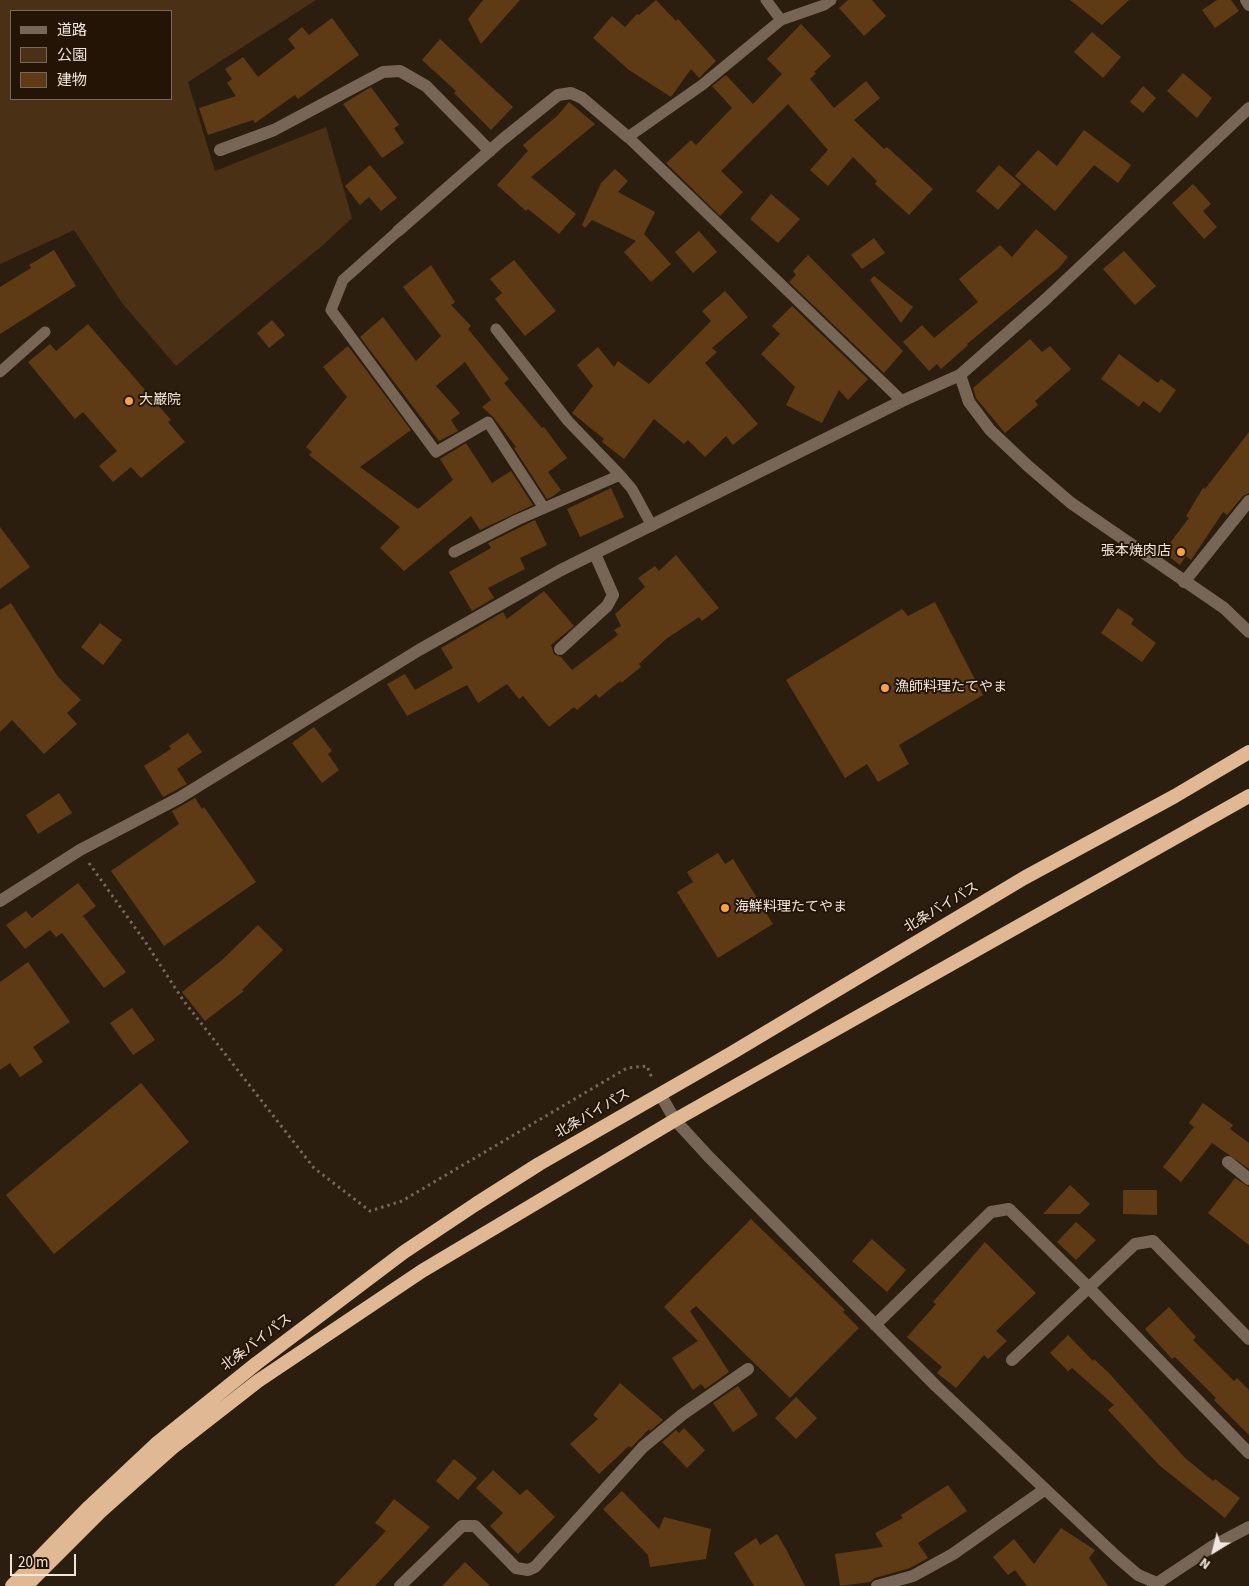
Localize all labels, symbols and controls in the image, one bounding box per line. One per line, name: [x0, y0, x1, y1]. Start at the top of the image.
legend: [10, 10, 172, 100]
text: 道路: [57, 20, 87, 41]
text: 公園: [57, 45, 87, 66]
text: 建物: [57, 70, 87, 91]
place label: 大巌院: [139, 393, 181, 409]
marker: 大巌院: [123, 395, 135, 407]
place label: 張本焼肉店: [1101, 544, 1171, 560]
marker: 張本焼肉店: [1175, 546, 1187, 558]
place label: 漁師料理たてやま: [895, 680, 1007, 696]
marker: 漁師料理たてやま: [879, 682, 891, 694]
street label: 北条バイパス: [902, 879, 982, 937]
place label: 海鮮料理たてやま: [735, 900, 847, 916]
marker: 海鮮料理たてやま: [719, 902, 731, 914]
street label: 北条バイパス: [552, 1086, 634, 1142]
street label: 北条バイパス: [218, 1311, 296, 1375]
north arrow: [1189, 1526, 1239, 1576]
scale bar: [12, 1544, 79, 1576]
text: 20 m: [18, 1552, 48, 1573]
text: N: [1196, 1552, 1215, 1574]

